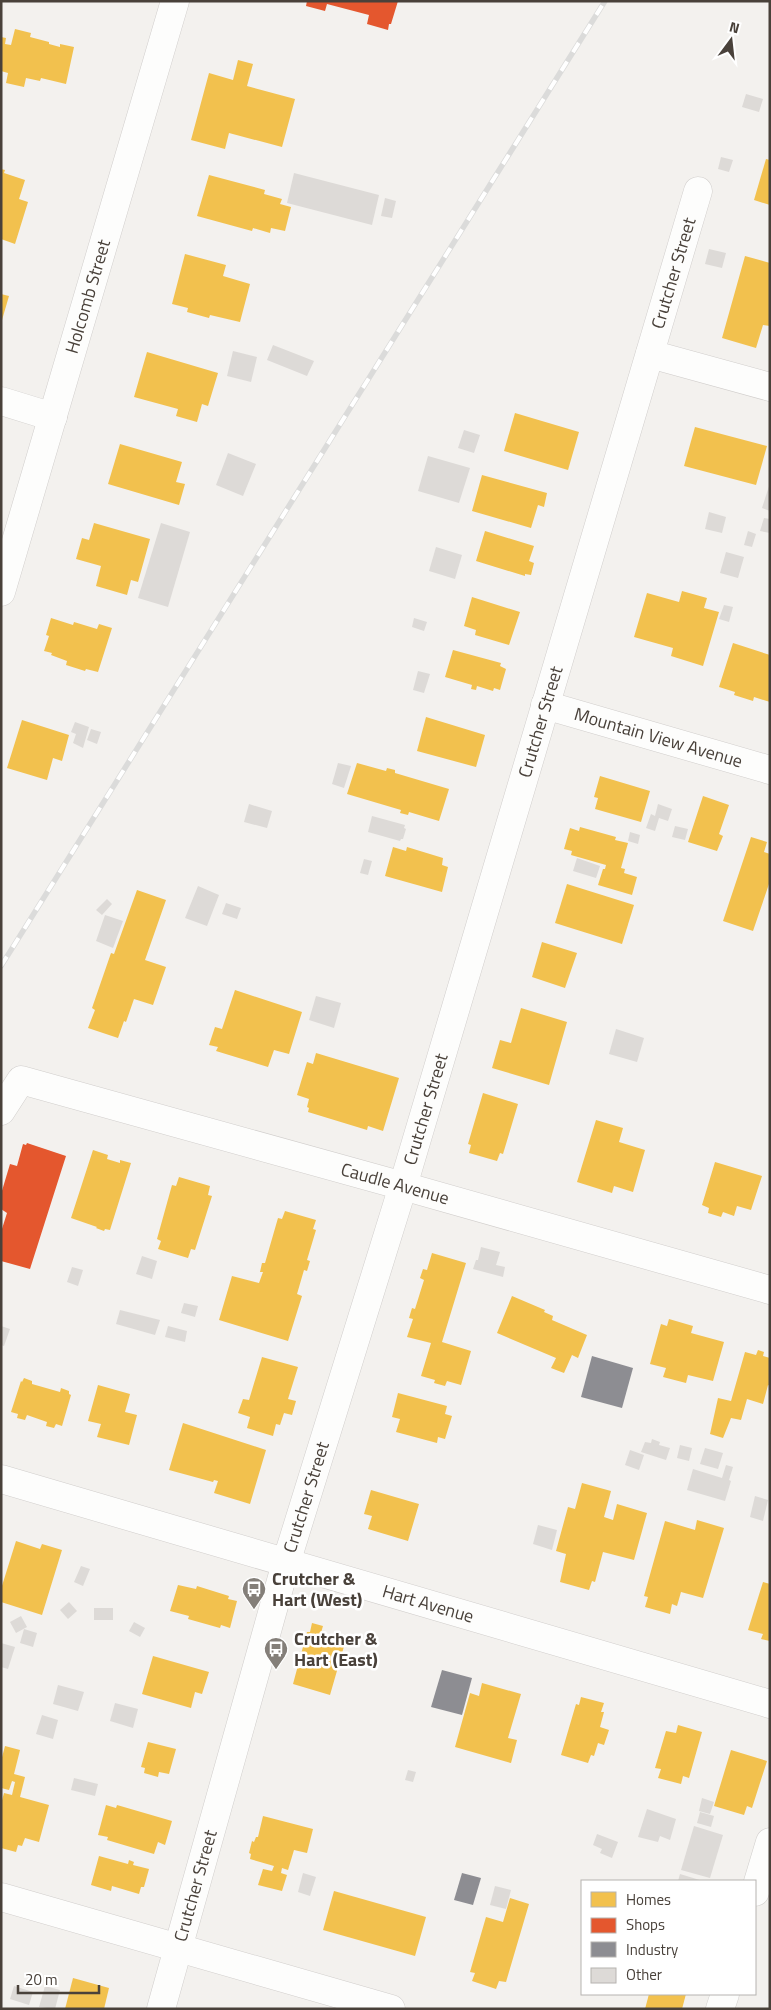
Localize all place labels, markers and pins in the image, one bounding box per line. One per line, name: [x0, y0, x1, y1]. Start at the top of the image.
place label: Crutcher & Hart (West): [272, 1565, 362, 1613]
bus stop icon: Crutcher & Hart (West): [241, 1576, 267, 1610]
place label: Crutcher & Hart (East): [294, 1625, 378, 1673]
bus stop icon: Crutcher & Hart (East): [263, 1636, 289, 1670]

